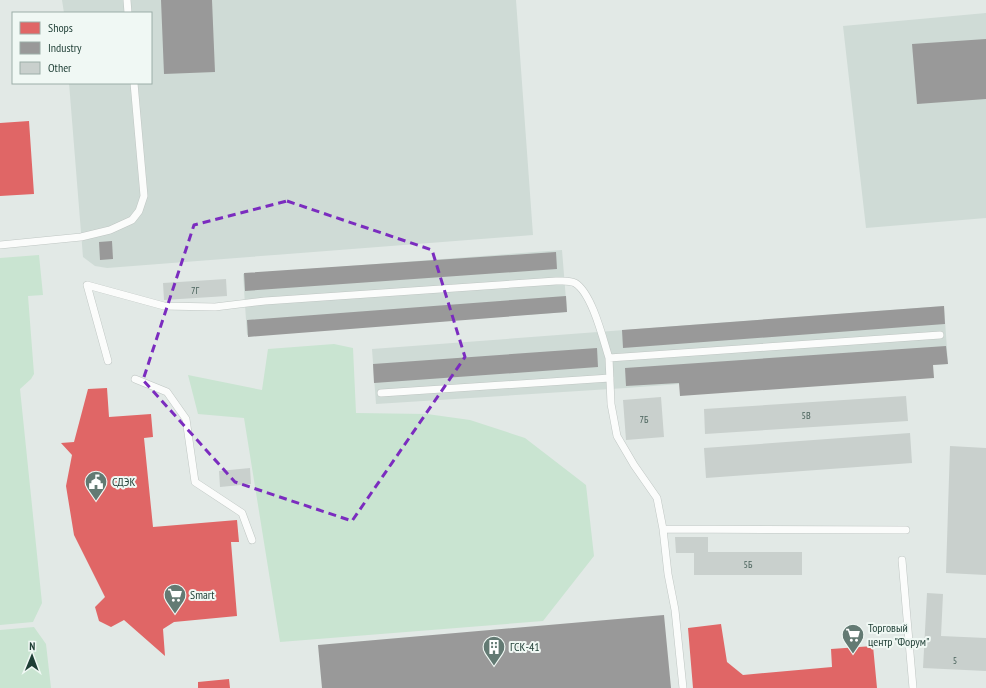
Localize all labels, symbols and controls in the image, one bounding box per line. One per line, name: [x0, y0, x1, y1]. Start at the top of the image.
legend: [12, 12, 152, 84]
text: Shops: [48, 20, 73, 35]
text: Industry: [48, 40, 82, 55]
text: Other: [48, 60, 72, 75]
house number: 7Г: [191, 284, 199, 297]
house number: 5В: [801, 409, 811, 422]
house number: 7Б: [640, 413, 649, 426]
public building icon: СДЭК: [83, 469, 109, 502]
place label: СДЭК: [112, 474, 135, 489]
house number: 5Б: [744, 558, 753, 571]
supermarket icon: Smart: [162, 582, 188, 615]
place label: Smart: [190, 587, 215, 602]
place label: Торговый центр "Форум": [868, 620, 930, 649]
supermarket icon: Торговый центр "Форум": [840, 622, 866, 655]
building icon: ГСК-41: [481, 634, 507, 667]
north arrow: [12, 636, 52, 676]
text: N: [29, 639, 35, 653]
place label: ГСК-41: [510, 639, 540, 654]
house number: 5: [953, 654, 957, 667]

